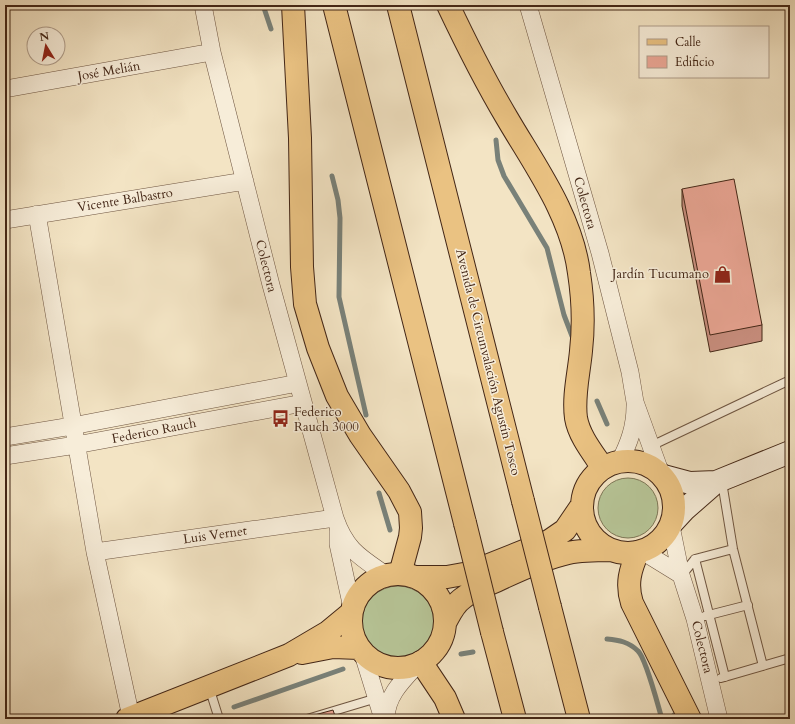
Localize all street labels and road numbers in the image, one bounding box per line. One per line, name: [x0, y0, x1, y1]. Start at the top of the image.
street label: José Melián: [74, 57, 142, 86]
street label: Colectora: [569, 175, 601, 232]
street label: Vicente Balbastro: [76, 184, 174, 216]
street label: Colectora: [251, 238, 281, 295]
street label: Avenida de Circunvalación Agustín Tosco: [451, 247, 525, 477]
street label: Federico Rauch: [110, 414, 198, 448]
street label: Luis Vernet: [182, 522, 248, 548]
street label: Colectora: [687, 619, 717, 676]

